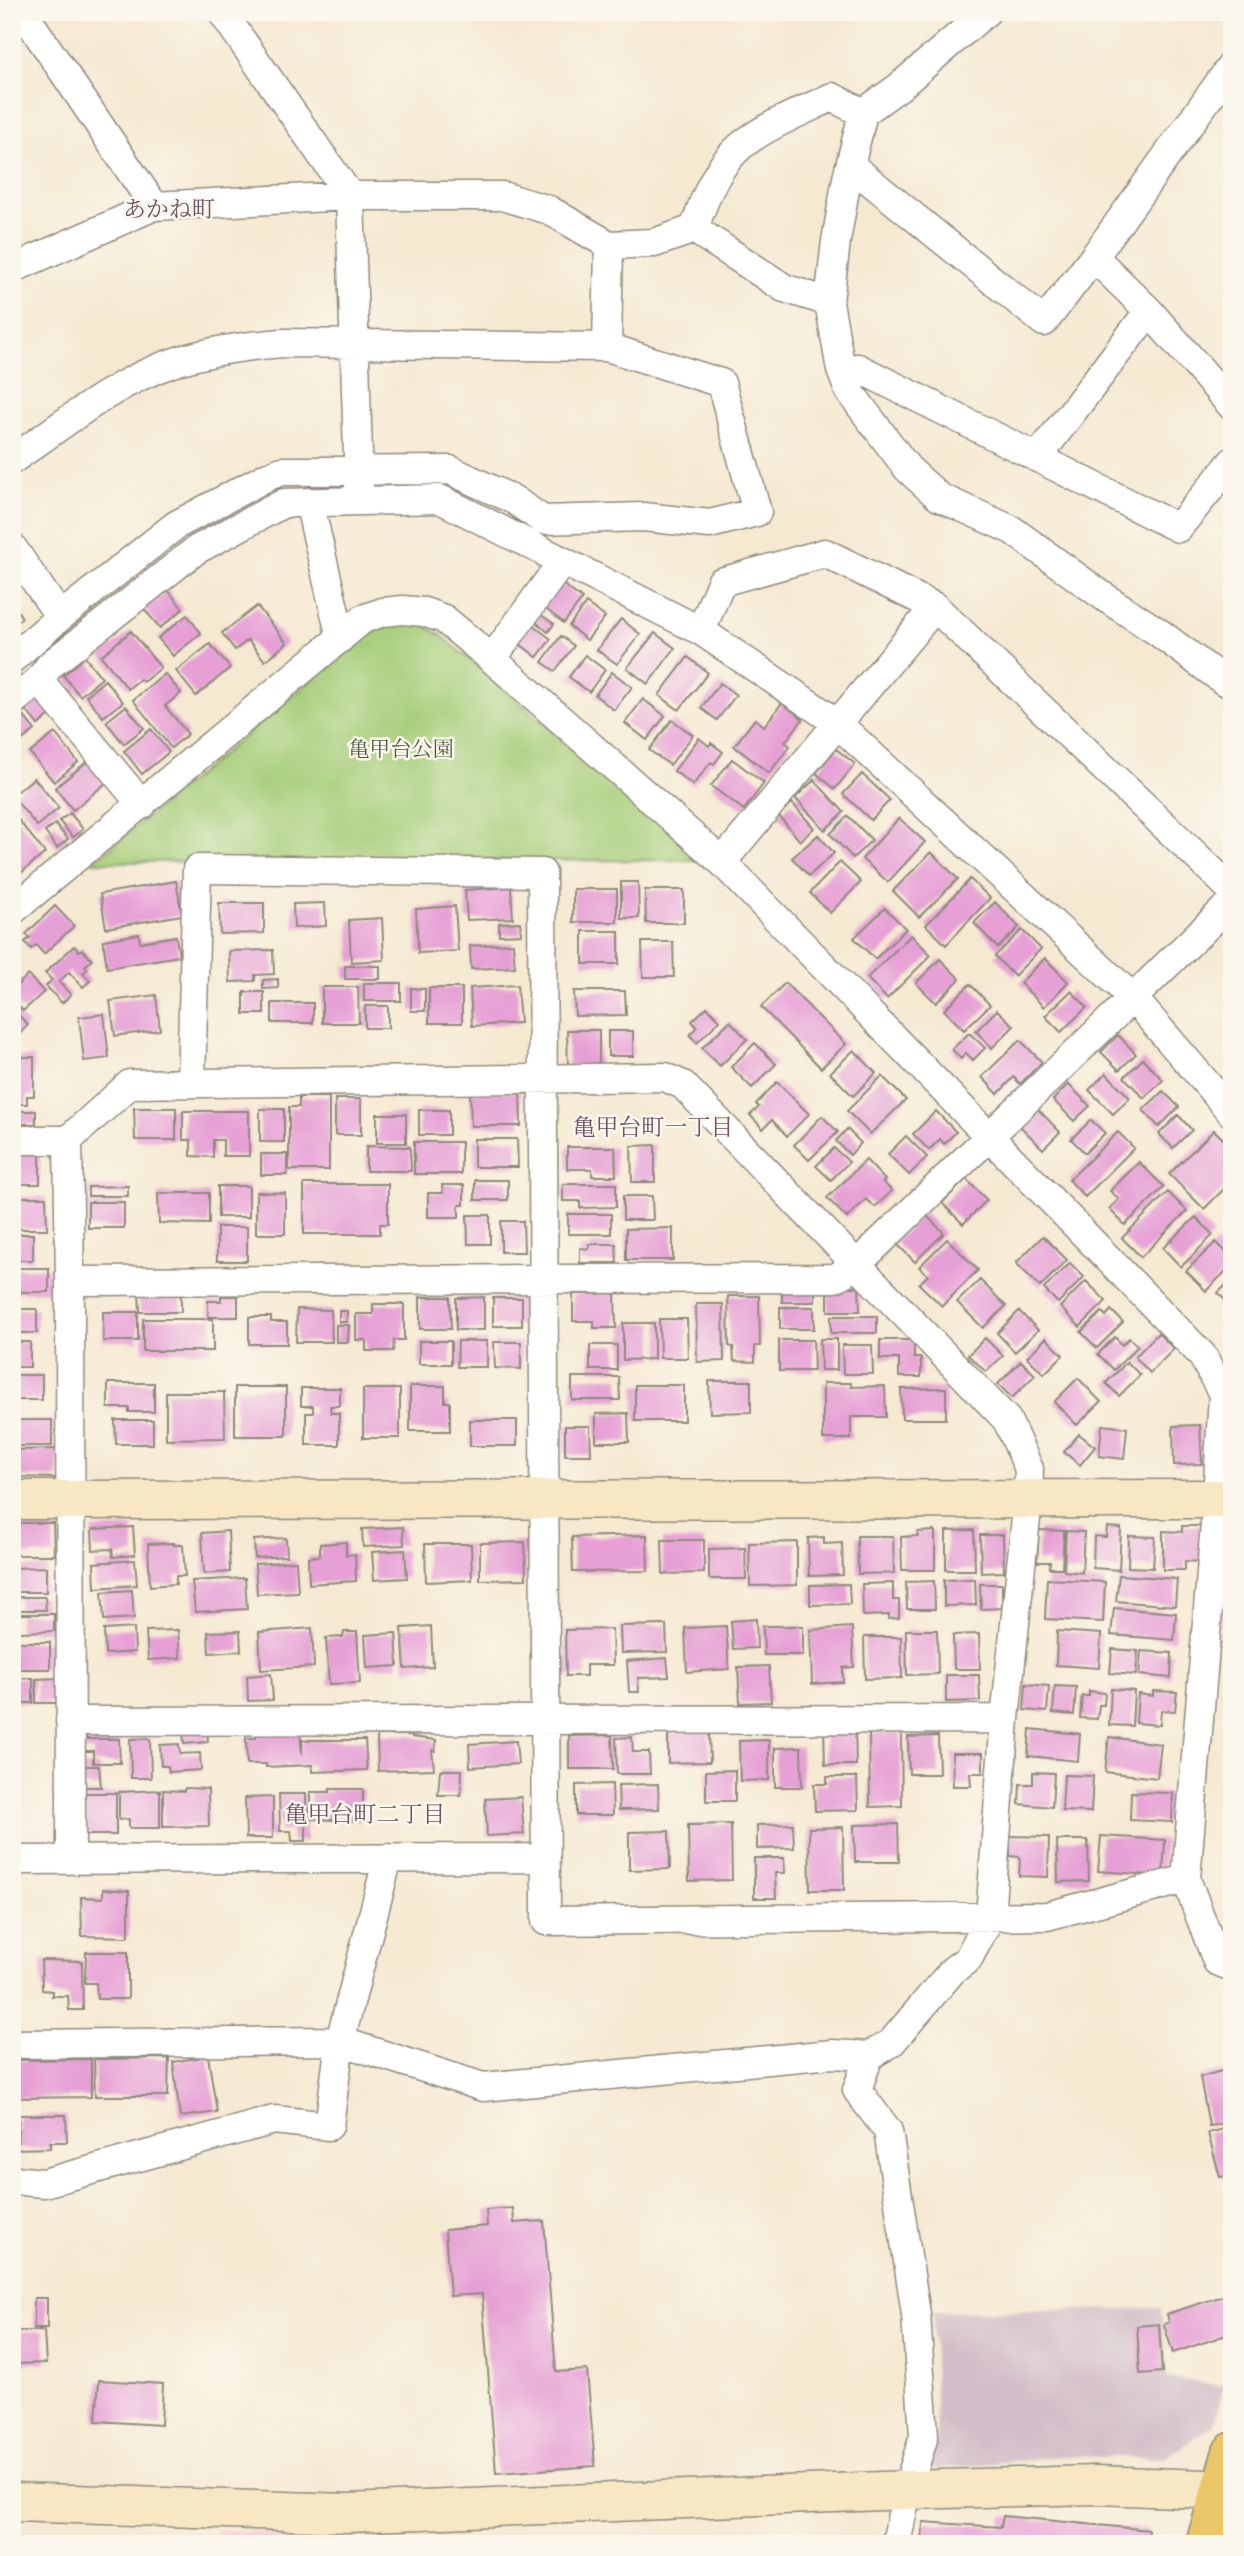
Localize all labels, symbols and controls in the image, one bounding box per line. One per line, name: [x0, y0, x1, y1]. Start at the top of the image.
district label: あかね町: [123, 195, 215, 224]
park label: 亀甲台公園: [349, 736, 454, 763]
district label: 亀甲台町一丁目: [573, 1113, 734, 1142]
district label: 亀甲台町二丁目: [285, 1800, 446, 1829]

